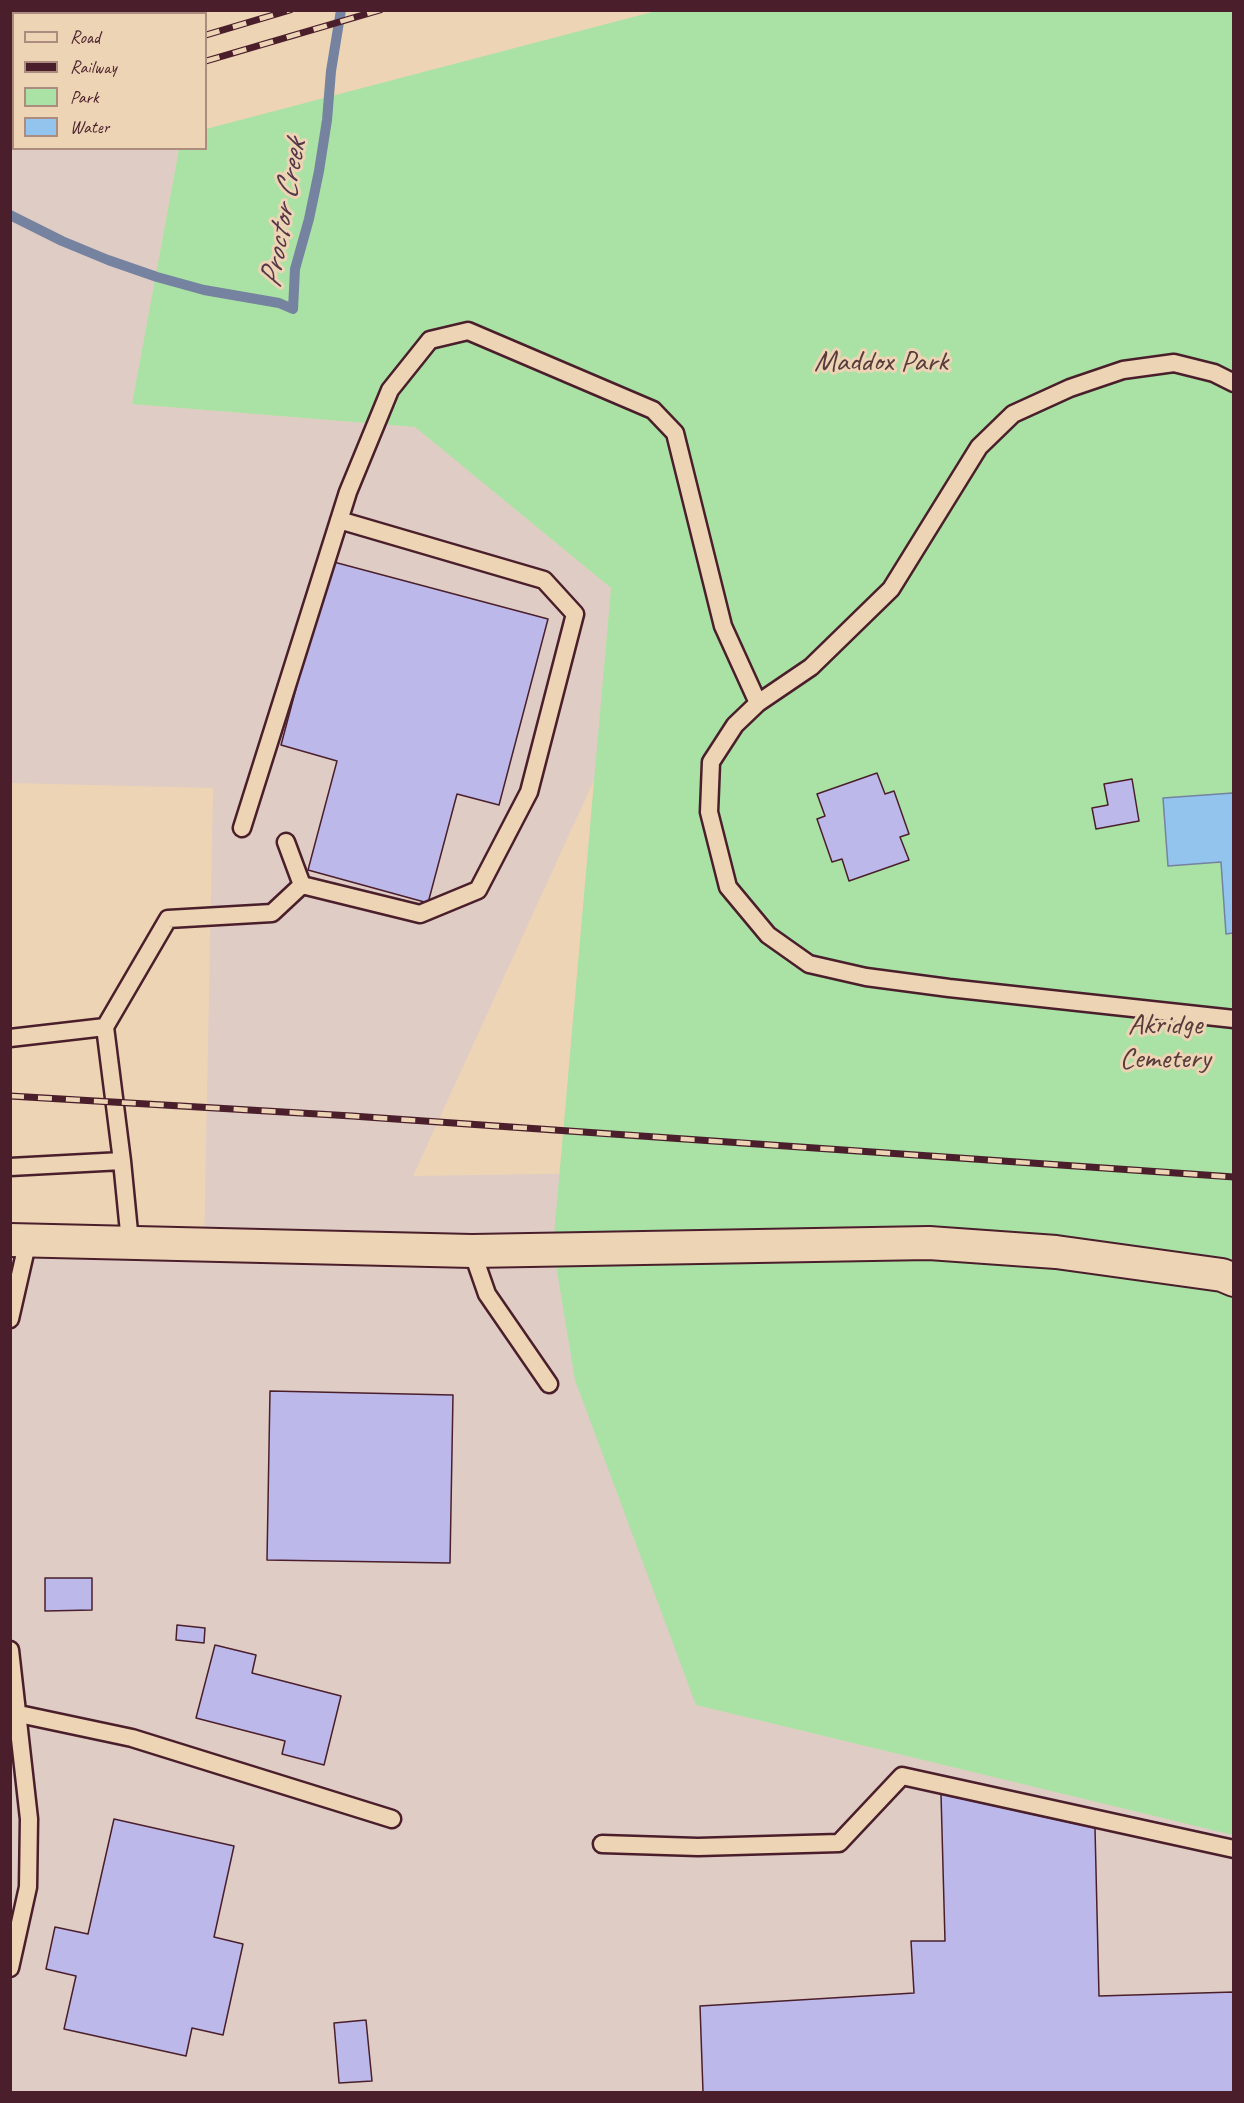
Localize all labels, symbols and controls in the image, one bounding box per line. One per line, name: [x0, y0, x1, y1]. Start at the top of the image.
legend: [12, 12, 207, 150]
text: Road: [70, 26, 100, 48]
text: Railway: [70, 56, 117, 78]
text: Park: [70, 86, 99, 108]
text: Water: [70, 116, 109, 138]
water label: Proctor Creek: [252, 137, 316, 291]
park label: Maddox Park: [814, 344, 948, 380]
park label: Akridge Cemetery: [1119, 1007, 1211, 1078]

